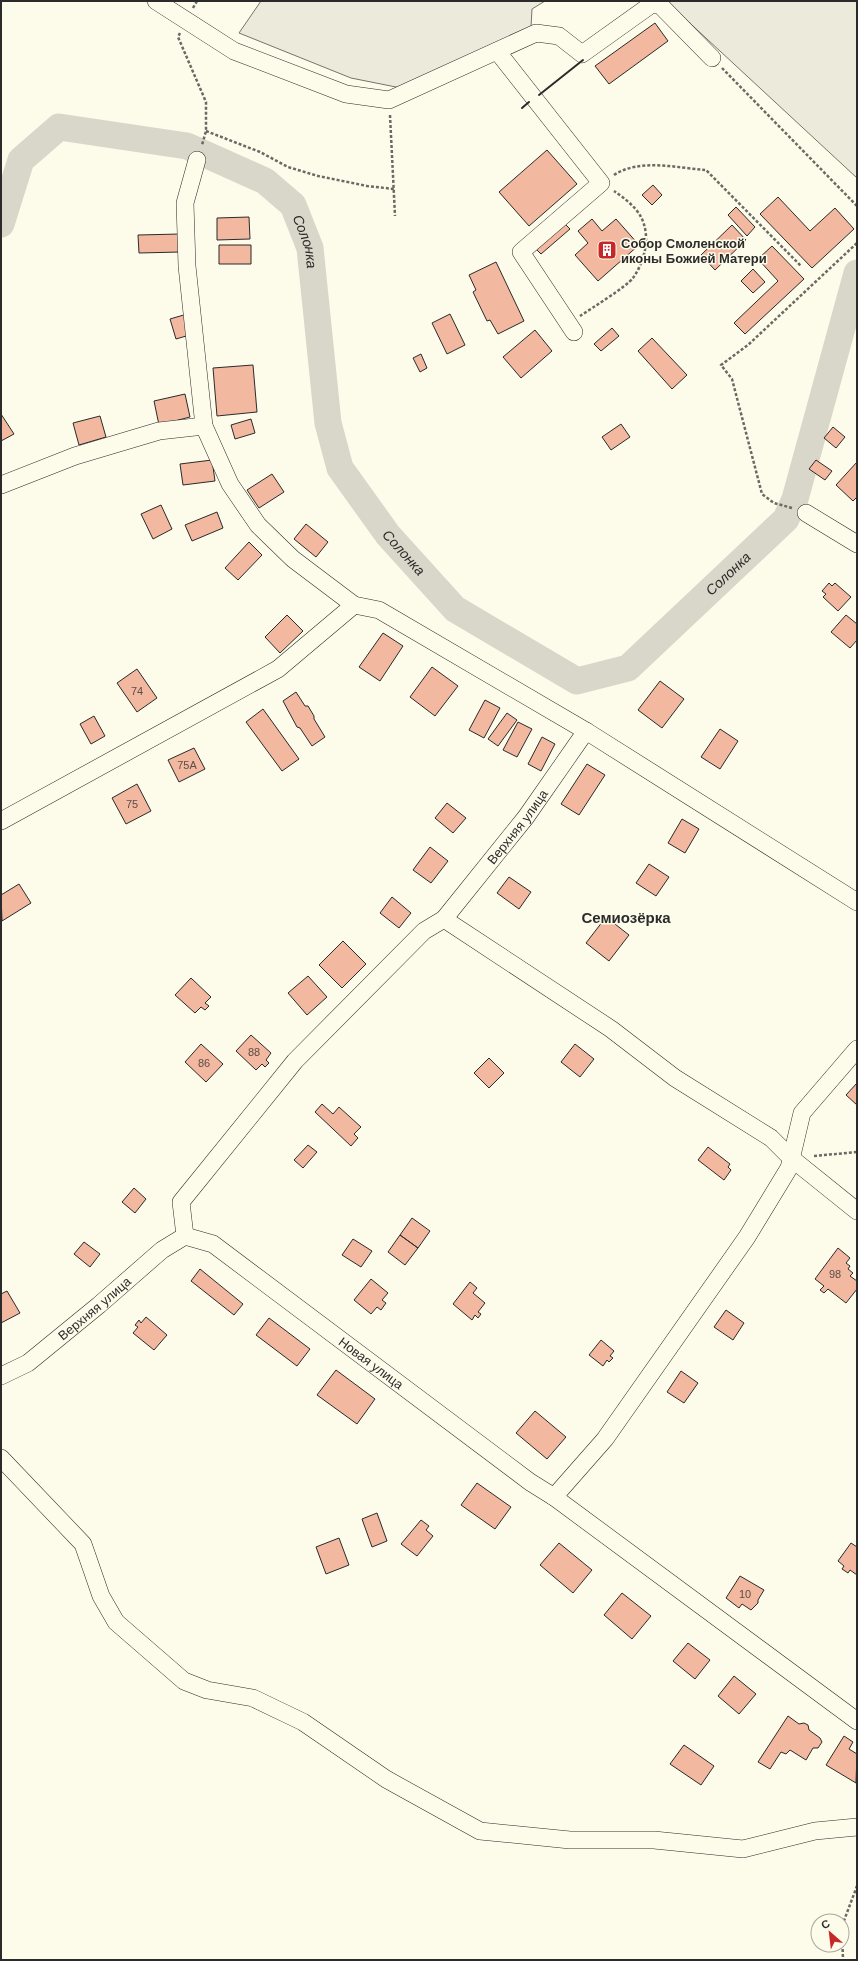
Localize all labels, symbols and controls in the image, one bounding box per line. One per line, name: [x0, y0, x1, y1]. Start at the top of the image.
water label: Солонка: [290, 212, 320, 269]
place label: Собор Смоленской иконы Божией Матери: [621, 236, 767, 266]
building icon: Собор Смоленской иконы Божией Матери: [596, 239, 618, 261]
water label: Солонка: [379, 527, 429, 579]
water label: Солонка: [702, 549, 754, 598]
house number: 74: [131, 685, 143, 697]
house number: 75А: [177, 759, 197, 771]
street label: Верхняя улица: [484, 786, 551, 867]
house number: 75: [126, 798, 138, 810]
district label: Семиозёрка: [581, 909, 671, 926]
house number: 88: [248, 1046, 260, 1058]
house number: 86: [198, 1057, 210, 1069]
house number: 98: [829, 1268, 841, 1280]
street label: Верхняя улица: [55, 1273, 134, 1343]
street label: Новая улица: [336, 1334, 407, 1392]
house number: 10: [739, 1588, 751, 1600]
north arrow: [810, 1913, 850, 1953]
text: С: [819, 1917, 832, 1931]

